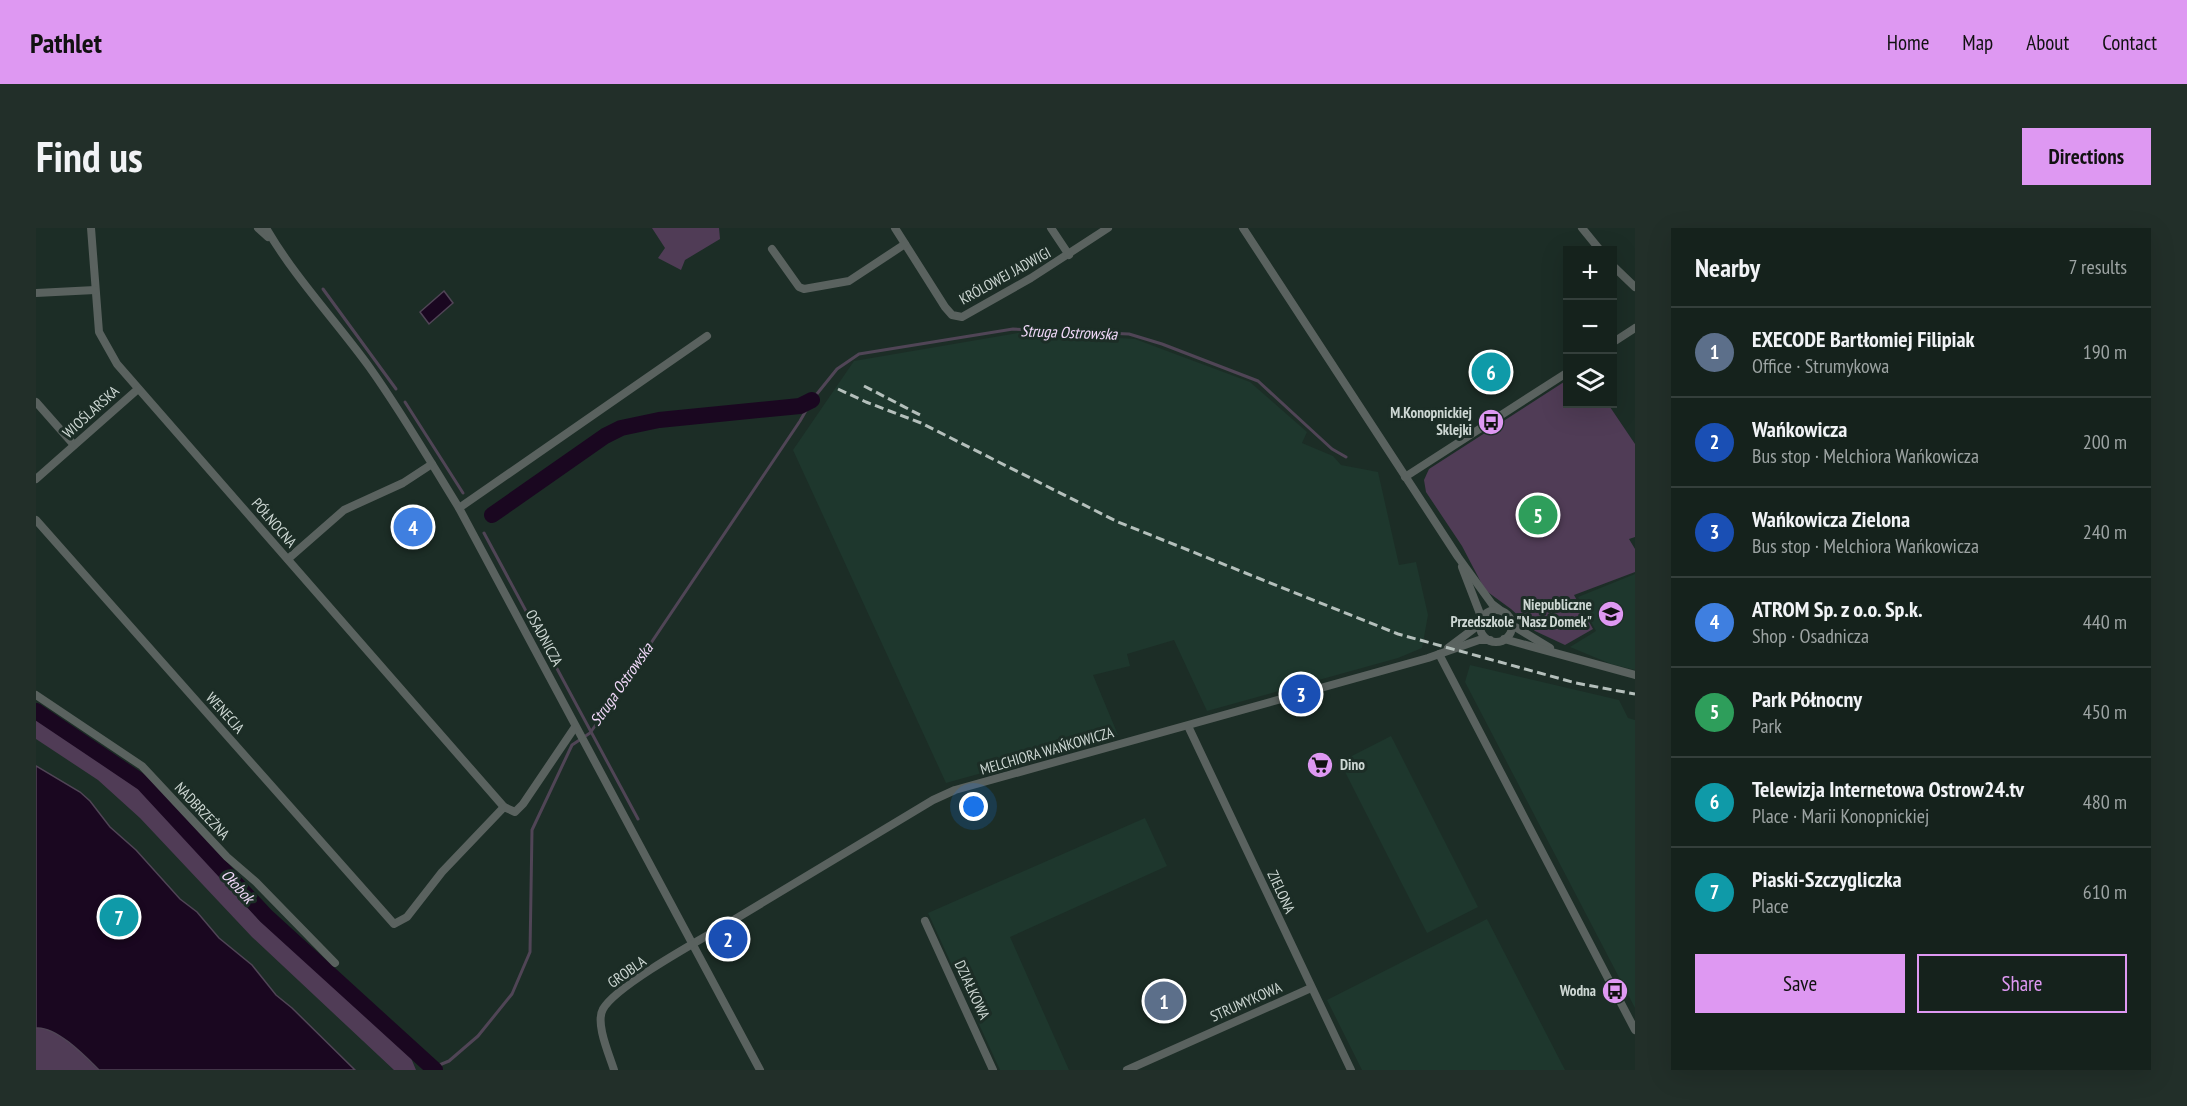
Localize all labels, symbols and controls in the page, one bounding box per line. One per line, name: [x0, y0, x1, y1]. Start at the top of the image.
text: Pathlet: [30, 24, 102, 61]
text: Home: [1887, 29, 1929, 56]
text: Map: [1962, 29, 1993, 56]
text: About: [2026, 29, 2069, 56]
text: Contact: [2102, 29, 2157, 56]
button: Directions: [2022, 128, 2151, 185]
text: Find us: [36, 129, 143, 184]
street label: KRÓLOWEJ JADWIGI: [956, 243, 1054, 309]
map controls: [1563, 246, 1617, 408]
button: +: [1563, 246, 1617, 300]
text: Nearby: [1695, 251, 1760, 284]
text: 7 results: [2069, 254, 2127, 280]
button: −: [1563, 300, 1617, 354]
water label: Struga Ostrowska: [1020, 320, 1119, 344]
text: EXECODE Bartłomiej Filipiak: [1752, 325, 1975, 353]
text: 1: [1710, 339, 1719, 365]
text: 190 m: [2083, 339, 2127, 365]
pin: 6: [1472, 350, 1510, 394]
text: Office · Strumykowa: [1752, 353, 1889, 379]
button: layers: [1563, 354, 1617, 408]
street label: WIOŚLARSKA: [59, 381, 123, 442]
place label: M.Konopnickiej Sklejki: [1390, 403, 1472, 439]
bus stop icon: M.Konopnickiej Sklejki: [1476, 407, 1506, 437]
text: Wańkowicza: [1752, 415, 1847, 443]
text: 2: [1710, 429, 1719, 455]
text: 200 m: [2083, 429, 2127, 455]
text: Bus stop · Melchiora Wańkowicza: [1752, 443, 1979, 469]
pin: 5: [1518, 492, 1558, 538]
street label: PÓŁNOCNA: [248, 494, 302, 552]
pin: 4: [394, 504, 433, 550]
text: Wańkowicza Zielona: [1752, 505, 1910, 533]
text: 3: [1710, 519, 1719, 545]
text: 240 m: [2083, 519, 2127, 545]
text: Bus stop · Melchiora Wańkowicza: [1752, 533, 1979, 559]
place label: Niepubliczne Przedszkole "Nasz Domek": [1451, 595, 1592, 631]
text: ATROM Sp. z o.o. Sp.k.: [1752, 595, 1923, 623]
school or university icon: Niepubliczne Przedszkole "Nasz Domek": [1596, 599, 1626, 629]
street label: OSADNICZA: [522, 606, 568, 670]
text: 4: [1710, 609, 1719, 635]
text: 440 m: [2083, 609, 2127, 635]
text: Shop · Osadnicza: [1752, 623, 1869, 649]
water label: Struga Ostrowska: [585, 637, 658, 729]
pin: 3: [1282, 672, 1320, 716]
text: Park Północny: [1752, 685, 1862, 713]
street label: WENECJA: [202, 688, 249, 738]
text: 5: [1710, 699, 1719, 725]
text: 450 m: [2083, 699, 2127, 725]
text: Park: [1752, 713, 1782, 739]
street label: MELCHIORA WAŃKOWICZA: [978, 722, 1117, 779]
supermarket icon: Dino: [1305, 750, 1335, 780]
place label: Dino: [1340, 755, 1365, 774]
text: Telewizja Internetowa Ostrow24.tv: [1752, 775, 2024, 803]
street label: NADBRZEŻNA: [171, 778, 234, 844]
text: 6: [1710, 789, 1719, 815]
text: 480 m: [2083, 789, 2127, 815]
your location: [959, 792, 988, 821]
text: Place · Marii Konopnickiej: [1752, 803, 1929, 829]
water label: Ołobok: [217, 865, 260, 909]
text: Piaski-Szczygliczka: [1752, 865, 1902, 893]
street label: ZIELONA: [1263, 867, 1300, 917]
text: 7: [1710, 879, 1719, 905]
text: 610 m: [2083, 879, 2127, 905]
text: Place: [1752, 893, 1789, 919]
pin: 7: [100, 894, 139, 940]
pin: 2: [708, 916, 748, 962]
street label: GROBLA: [604, 951, 650, 992]
button: Save: [1695, 954, 1905, 1013]
button: Share: [1917, 954, 2127, 1013]
street label: DZIAŁKOWA: [951, 957, 995, 1023]
bus stop icon: Wodna: [1600, 976, 1630, 1006]
street label: STRUMYKOWA: [1207, 977, 1285, 1026]
pin: 1: [1144, 978, 1184, 1024]
place label: Wodna: [1559, 981, 1596, 1000]

